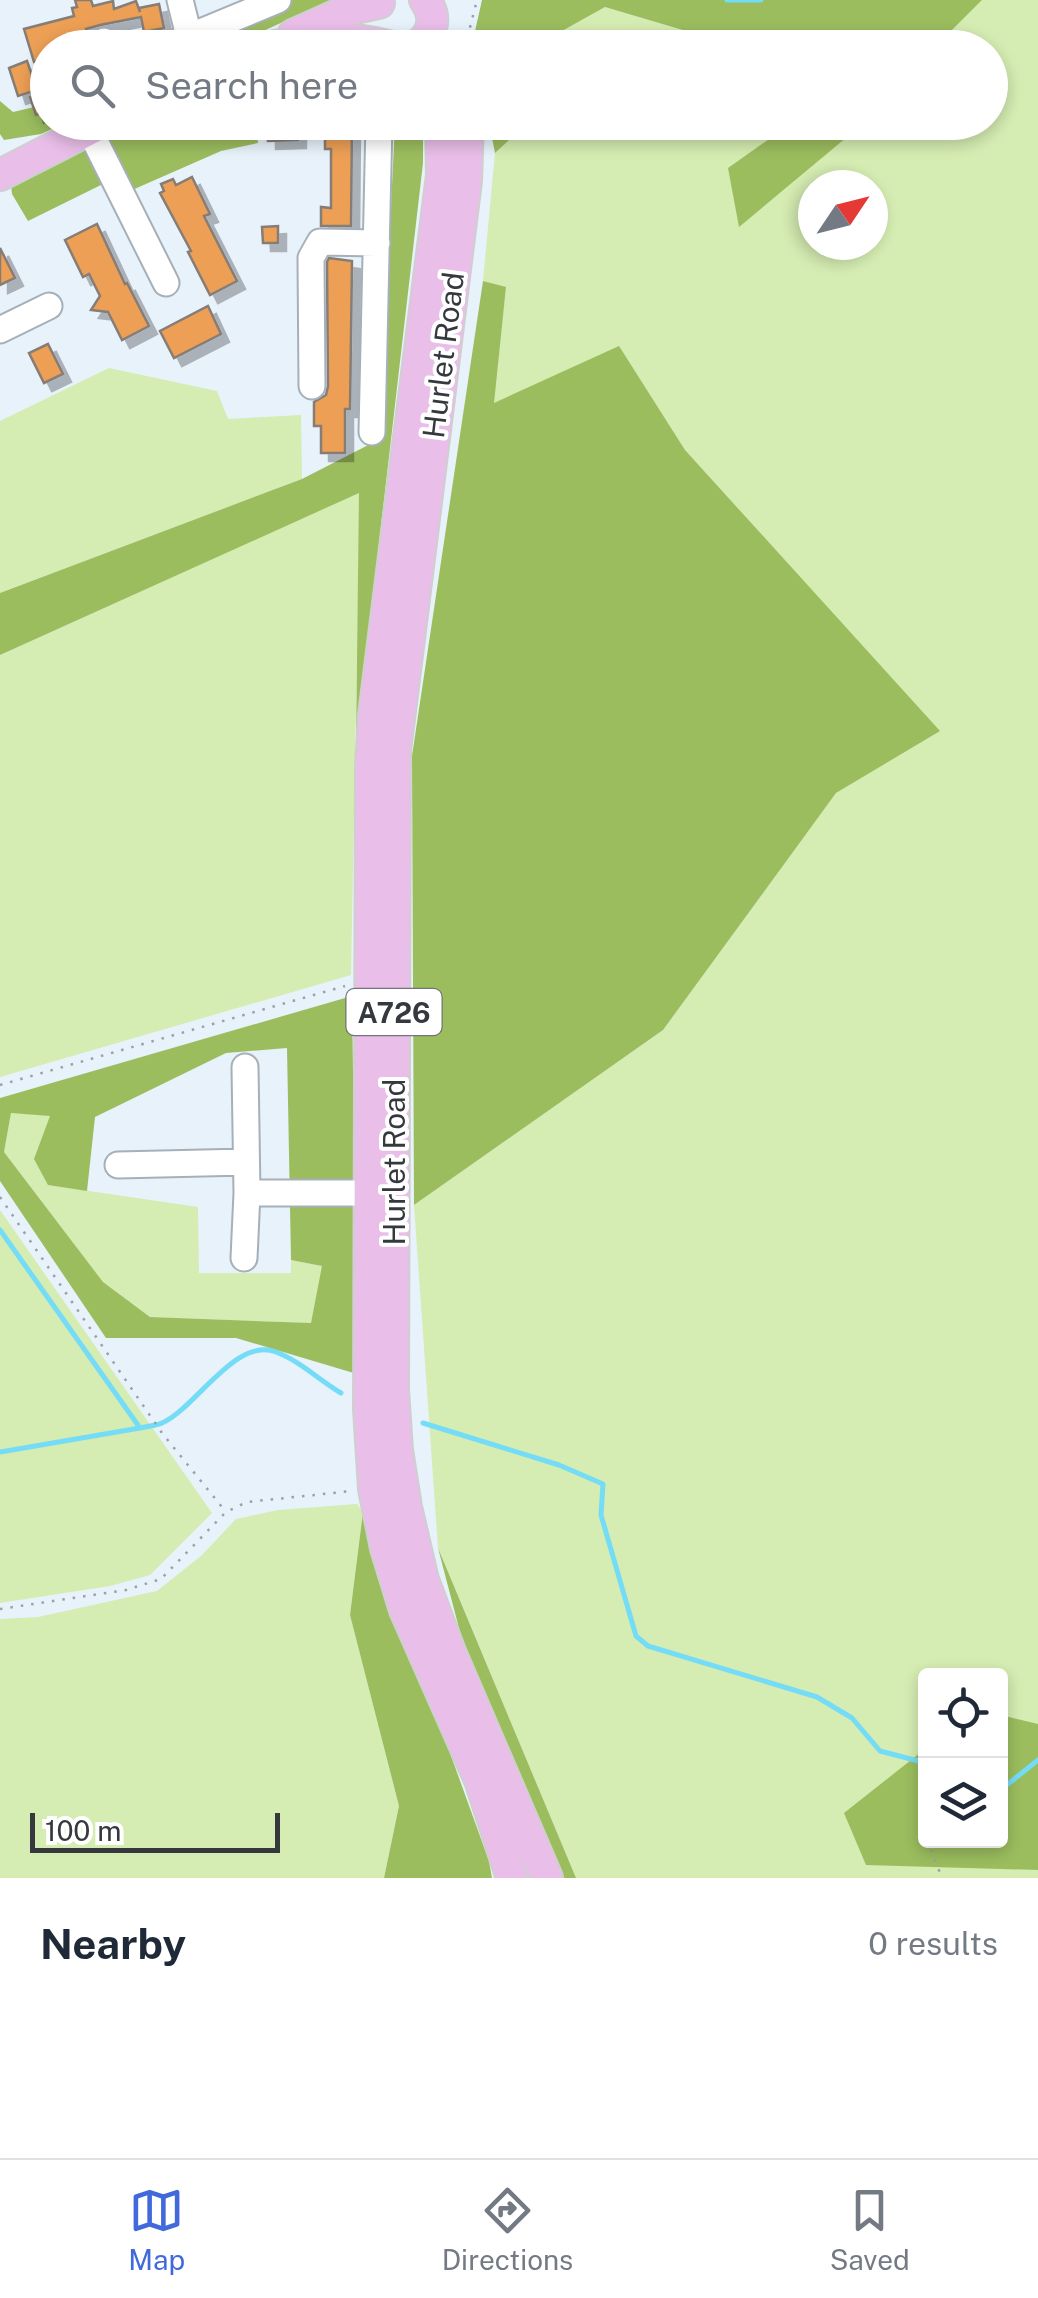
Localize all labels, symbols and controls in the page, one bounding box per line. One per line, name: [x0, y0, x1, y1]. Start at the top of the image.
search box: [30, 30, 1008, 140]
icon: search: [65, 58, 120, 113]
text: Search here: [145, 63, 358, 108]
north arrow: [798, 170, 888, 260]
street label: Hurlet Road: [415, 270, 471, 440]
road number: A726: [346, 989, 442, 1035]
street label: Hurlet Road: [376, 1079, 412, 1245]
map controls: [918, 1668, 1008, 1848]
button: locate: [918, 1668, 1008, 1758]
button: layers: [918, 1758, 1008, 1848]
scale bar: [30, 1808, 280, 1852]
text: 100 m: [45, 1814, 122, 1847]
text: Nearby: [40, 1919, 186, 1968]
text: 0 results: [868, 1925, 998, 1962]
tab: Map: [128, 2183, 185, 2276]
tab: Directions: [442, 2183, 573, 2276]
tab: Saved: [830, 2183, 910, 2276]

